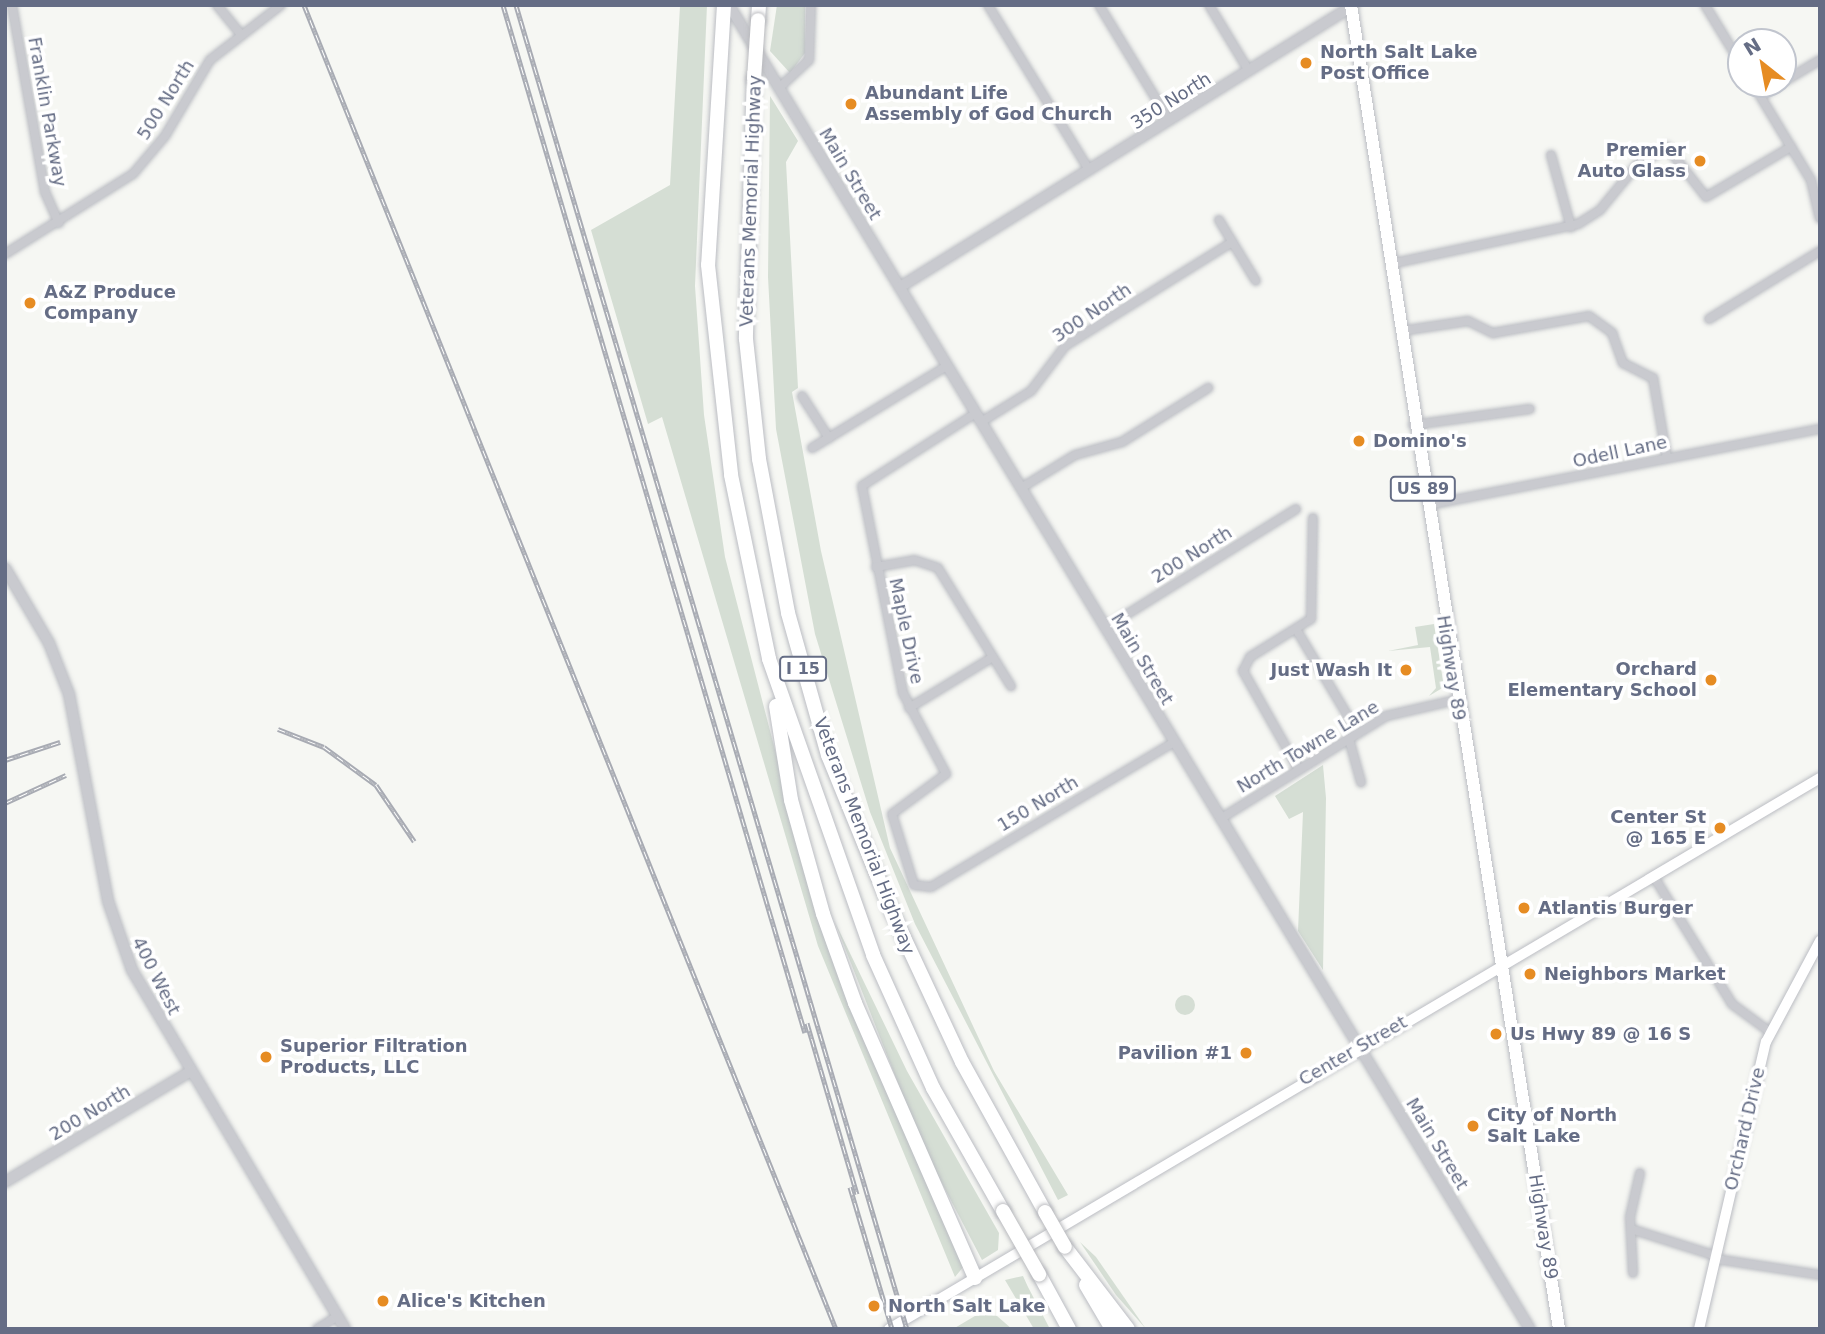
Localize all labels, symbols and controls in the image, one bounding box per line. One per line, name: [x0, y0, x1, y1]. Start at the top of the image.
north arrow: [1727, 28, 1797, 98]
text: N: [1740, 33, 1765, 60]
street label: Franklin Parkway: [23, 35, 71, 189]
place label: North Salt Lake Post Office: [1320, 42, 1477, 84]
marker: North Salt Lake Post Office: [1298, 55, 1314, 71]
street label: 500 North: [133, 56, 199, 144]
street label: 350 North: [1127, 68, 1215, 134]
street label: Veterans Memorial Highway: [736, 75, 766, 327]
place label: Abundant Life Assembly of God Church: [865, 83, 1112, 126]
marker: Abundant Life Assembly of God Church: [843, 96, 859, 112]
street label: Main Street: [814, 124, 886, 224]
place label: Premier Auto Glass: [1577, 140, 1686, 182]
marker: Premier Auto Glass: [1692, 153, 1708, 169]
street label: 300 North: [1048, 279, 1136, 347]
place label: A&Z Produce Company: [44, 282, 176, 324]
marker: A&Z Produce Company: [22, 295, 38, 311]
place label: Domino's: [1373, 430, 1467, 452]
street label: Odell Lane: [1571, 431, 1669, 473]
marker: Domino's: [1351, 433, 1367, 449]
road number: US 89: [1390, 476, 1456, 502]
street label: 200 North: [1148, 522, 1236, 588]
street label: Maple Drive: [884, 576, 928, 686]
street label: Main Street: [1106, 609, 1178, 709]
street label: Highway 89: [1432, 614, 1470, 722]
road number: I 15: [778, 656, 828, 682]
place label: Just Wash It: [1270, 659, 1392, 681]
place label: Orchard Elementary School: [1508, 659, 1697, 702]
marker: Just Wash It: [1398, 662, 1414, 678]
marker: Orchard Elementary School: [1703, 672, 1719, 688]
street label: North Towne Lane: [1233, 696, 1383, 798]
street label: Veterans Memorial Highway: [809, 714, 919, 958]
street label: 150 North: [994, 771, 1082, 837]
place label: Center St @ 165 E: [1610, 807, 1706, 850]
marker: Center St @ 165 E: [1712, 820, 1728, 836]
place label: Atlantis Burger: [1538, 897, 1693, 919]
marker: Atlantis Burger: [1516, 900, 1532, 916]
street label: 400 West: [127, 934, 185, 1018]
place label: Neighbors Market: [1544, 963, 1725, 985]
marker: Neighbors Market: [1522, 966, 1538, 982]
street label: Center Street: [1295, 1011, 1411, 1091]
place label: Us Hwy 89 @ 16 S: [1510, 1023, 1691, 1045]
marker: Us Hwy 89 @ 16 S: [1488, 1026, 1504, 1042]
place label: Superior Filtration Products, LLC: [280, 1036, 468, 1078]
place label: Pavilion #1: [1118, 1042, 1232, 1064]
marker: Pavilion #1: [1238, 1045, 1254, 1061]
marker: Superior Filtration Products, LLC: [258, 1049, 274, 1065]
street label: Orchard Drive: [1720, 1065, 1770, 1193]
street label: 200 North: [46, 1080, 134, 1146]
street label: Main Street: [1401, 1094, 1473, 1194]
place label: City of North Salt Lake: [1487, 1105, 1617, 1148]
marker: City of North Salt Lake: [1465, 1118, 1481, 1134]
street label: Highway 89: [1524, 1173, 1562, 1281]
place label: Alice's Kitchen: [397, 1290, 546, 1312]
marker: Alice's Kitchen: [375, 1293, 391, 1309]
place label: North Salt Lake: [888, 1295, 1045, 1317]
marker: North Salt Lake: [866, 1298, 882, 1314]

